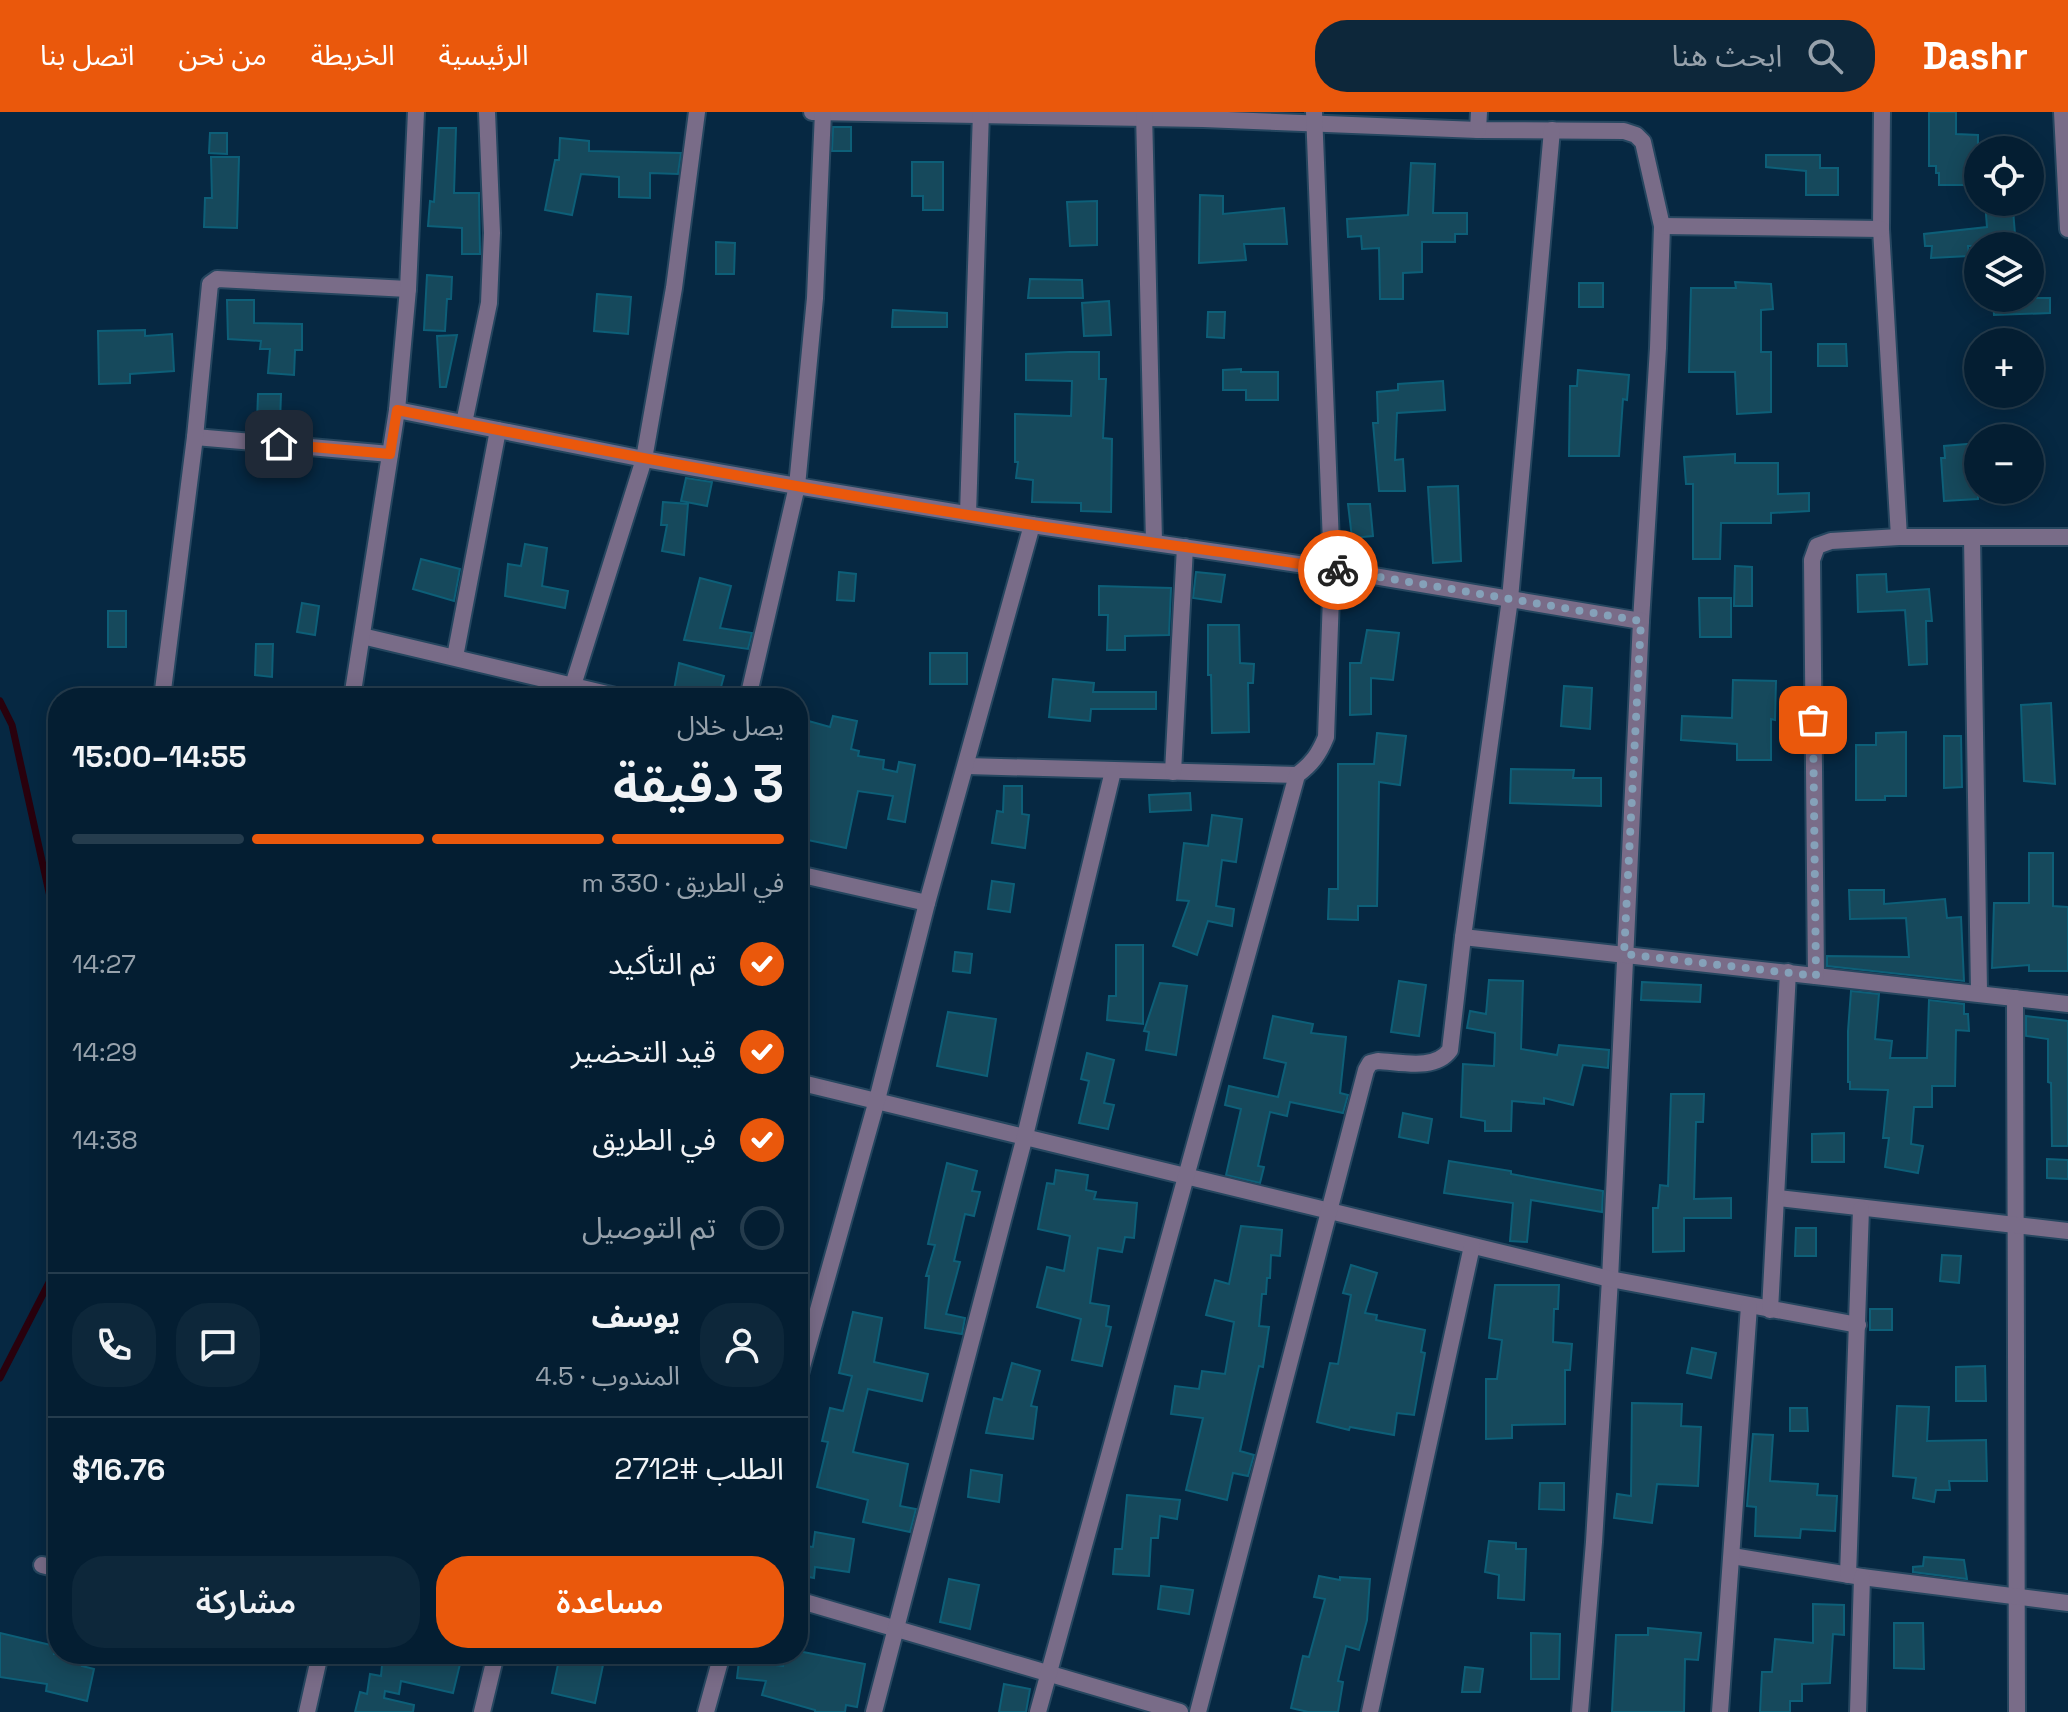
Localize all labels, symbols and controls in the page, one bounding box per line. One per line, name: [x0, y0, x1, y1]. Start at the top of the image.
search box: [1315, 20, 1875, 92]
text: Dashr: [1923, 32, 2028, 80]
icon: search: [1803, 34, 1847, 78]
text: ابحث هنا: [1671, 36, 1783, 75]
text: اتصل بنا: [40, 37, 135, 73]
text: من نحن: [179, 37, 267, 73]
text: الخريطة: [311, 37, 395, 73]
text: الرئيسية: [439, 37, 529, 73]
map controls: [1964, 136, 2044, 504]
button: locate: [1964, 136, 2044, 216]
button: layers: [1964, 232, 2044, 312]
button: +: [1964, 328, 2044, 408]
pin: [245, 410, 313, 478]
icon: home: [257, 422, 301, 466]
button: −: [1964, 424, 2044, 504]
courier: [1298, 530, 1378, 610]
icon: bike: [1316, 548, 1360, 592]
pin: [1779, 686, 1847, 754]
icon: bag: [1791, 698, 1835, 742]
text: يصل خلال: [677, 709, 784, 743]
text: 14:55–15:00: [72, 737, 247, 776]
text: 3 دقيقة: [613, 751, 784, 817]
text: في الطريق · 330 m: [581, 866, 784, 900]
icon: check: [740, 942, 784, 986]
text: تم التأكيد: [608, 944, 716, 983]
text: 14:27: [72, 947, 136, 981]
icon: check: [740, 1030, 784, 1074]
text: قيد التحضير: [571, 1032, 716, 1071]
text: 14:29: [72, 1035, 137, 1069]
icon: check: [740, 1118, 784, 1162]
text: في الطريق: [592, 1120, 716, 1159]
text: 14:38: [72, 1123, 138, 1157]
text: تم التوصيل: [582, 1208, 716, 1247]
text: يوسف: [592, 1297, 680, 1336]
button: phone: [72, 1303, 156, 1387]
button: chat: [176, 1303, 260, 1387]
button: person: [700, 1303, 784, 1387]
text: المندوب · 4.5: [535, 1359, 680, 1393]
text: الطلب #2712: [614, 1449, 784, 1488]
text: $16.76: [72, 1450, 165, 1489]
button: مشاركة: [72, 1556, 420, 1648]
button: مساعدة: [436, 1556, 784, 1648]

